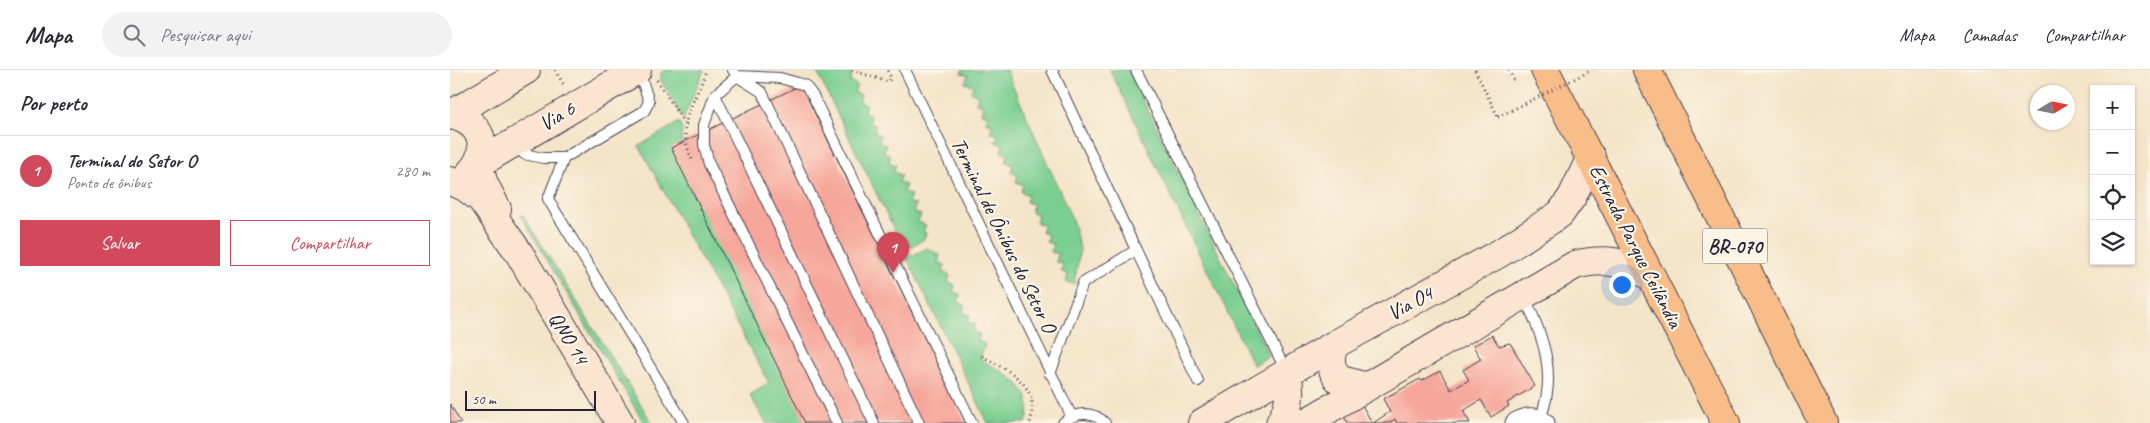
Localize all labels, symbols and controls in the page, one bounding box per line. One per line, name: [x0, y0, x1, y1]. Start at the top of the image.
search box: [102, 12, 452, 57]
text: Mapa: [25, 20, 72, 50]
icon: search: [120, 21, 148, 49]
text: Pesquisar aqui: [160, 23, 251, 47]
text: Mapa: [1900, 24, 1934, 46]
text: Camadas: [1962, 24, 2017, 46]
text: Compartilhar: [2045, 24, 2125, 46]
north arrow: [2030, 85, 2075, 130]
map controls: [2090, 85, 2135, 265]
button: +: [2090, 85, 2135, 130]
text: Por perto: [20, 90, 87, 116]
street label: Via 6: [534, 95, 580, 137]
button: −: [2090, 130, 2135, 175]
street label: Terminal de Ônibus do Setor O: [946, 133, 1064, 339]
text: Terminal do Setor O: [67, 149, 196, 173]
street label: Estrada Parque Ceilândia: [1584, 160, 1689, 333]
text: 1: [32, 161, 40, 181]
text: 280 m: [396, 161, 430, 181]
text: Ponto de ônibus: [67, 173, 151, 193]
button: locate: [2090, 175, 2135, 220]
button: Salvar: [20, 220, 220, 266]
button: Compartilhar: [230, 220, 430, 266]
button: layers: [2090, 220, 2135, 265]
road number: BR-070: [1702, 228, 1768, 264]
pin: 1: [877, 232, 909, 273]
your location: [1609, 272, 1635, 298]
street label: Via O4: [1383, 279, 1439, 326]
street label: QNO 14: [543, 307, 596, 371]
scale bar: [465, 388, 596, 411]
text: 50 m: [472, 391, 496, 408]

